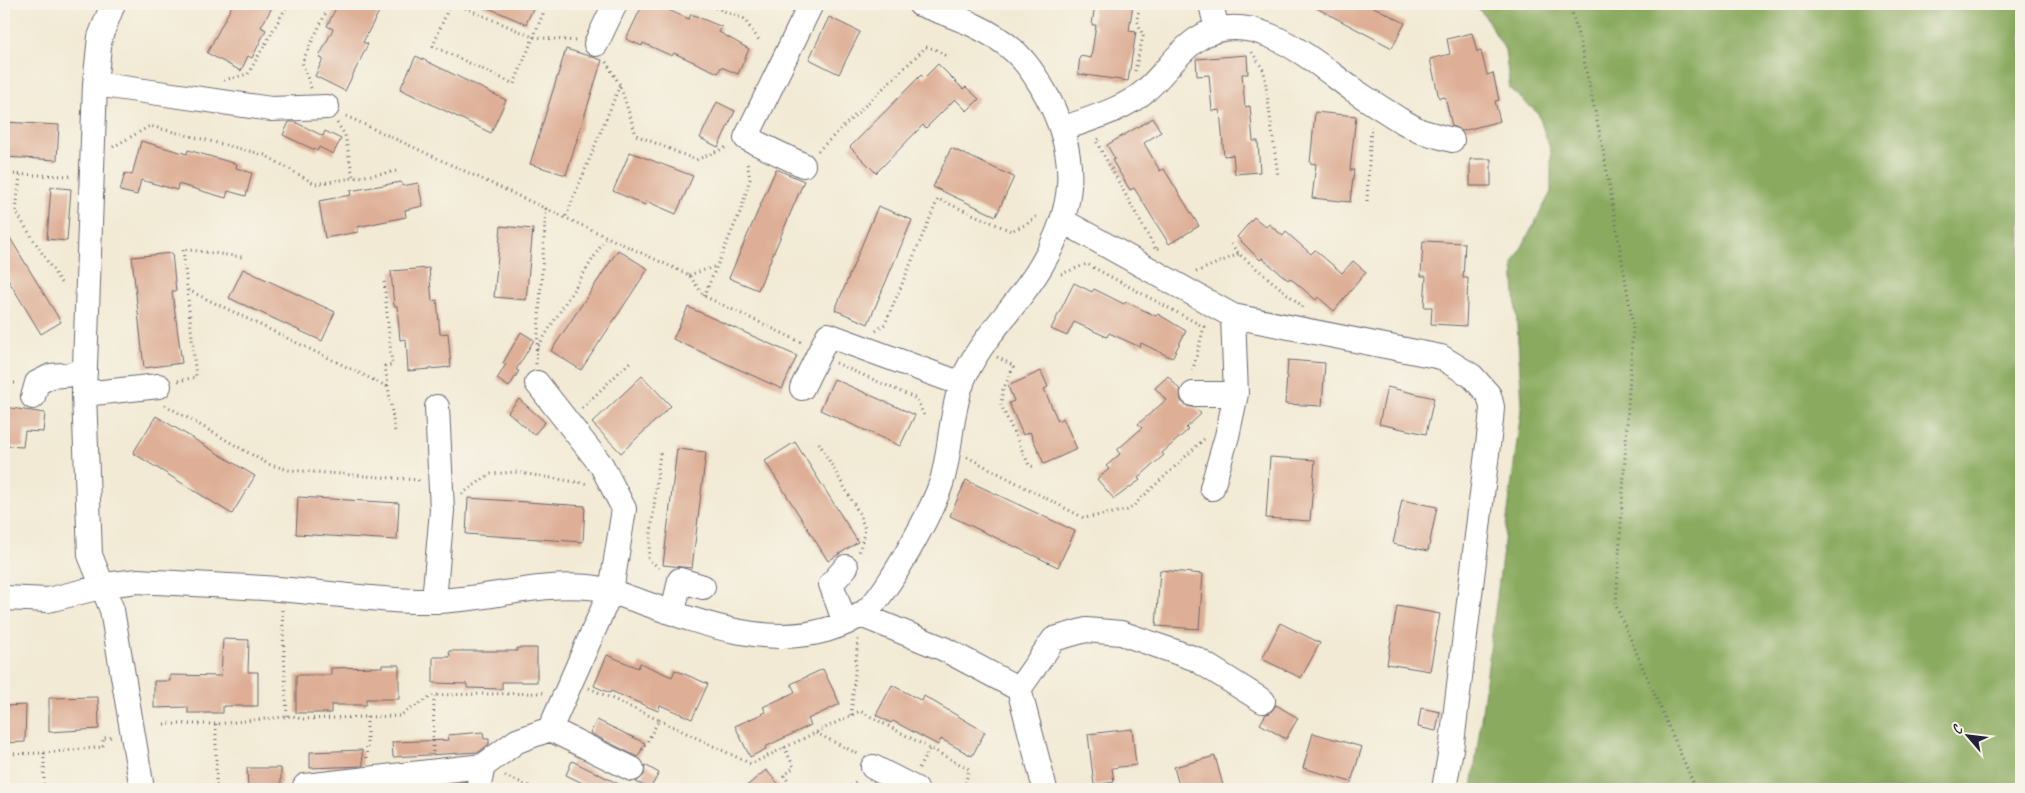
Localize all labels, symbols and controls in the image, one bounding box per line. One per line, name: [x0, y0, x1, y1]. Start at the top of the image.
north arrow: [1942, 710, 1992, 760]
text: С: [1948, 721, 1967, 737]

